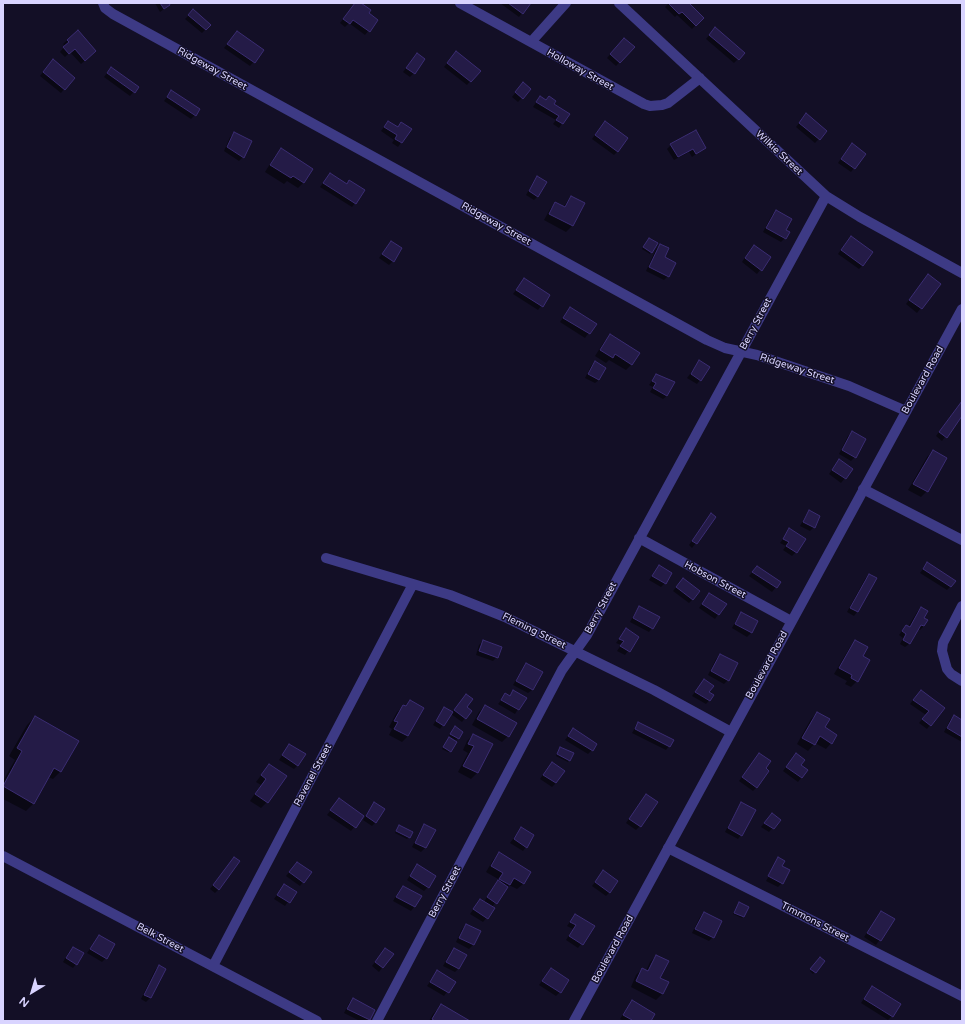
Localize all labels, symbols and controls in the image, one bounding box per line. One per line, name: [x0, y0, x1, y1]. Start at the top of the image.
street label: Ridgeway Street: [175, 45, 249, 93]
street label: Holloway Street: [545, 47, 615, 93]
street label: Wilkie Street: [753, 128, 805, 178]
street label: Ridgeway Street: [459, 200, 533, 248]
street label: Berry Street: [737, 296, 775, 352]
street label: Boulevard Road: [899, 344, 947, 416]
street label: Ridgeway Street: [758, 351, 836, 387]
street label: Hobson Street: [682, 559, 748, 601]
street label: Berry Street: [582, 580, 620, 636]
street label: Fleming Street: [500, 610, 568, 652]
street label: Boulevard Road: [743, 629, 791, 701]
street label: Ravenel Street: [292, 742, 334, 808]
street label: Berry Street: [426, 864, 464, 920]
street label: Timmons Street: [779, 900, 851, 944]
street label: Boulevard Road: [589, 913, 637, 985]
street label: Belk Street: [134, 921, 186, 955]
north arrow: [12, 972, 52, 1012]
text: N: [17, 994, 32, 1010]

